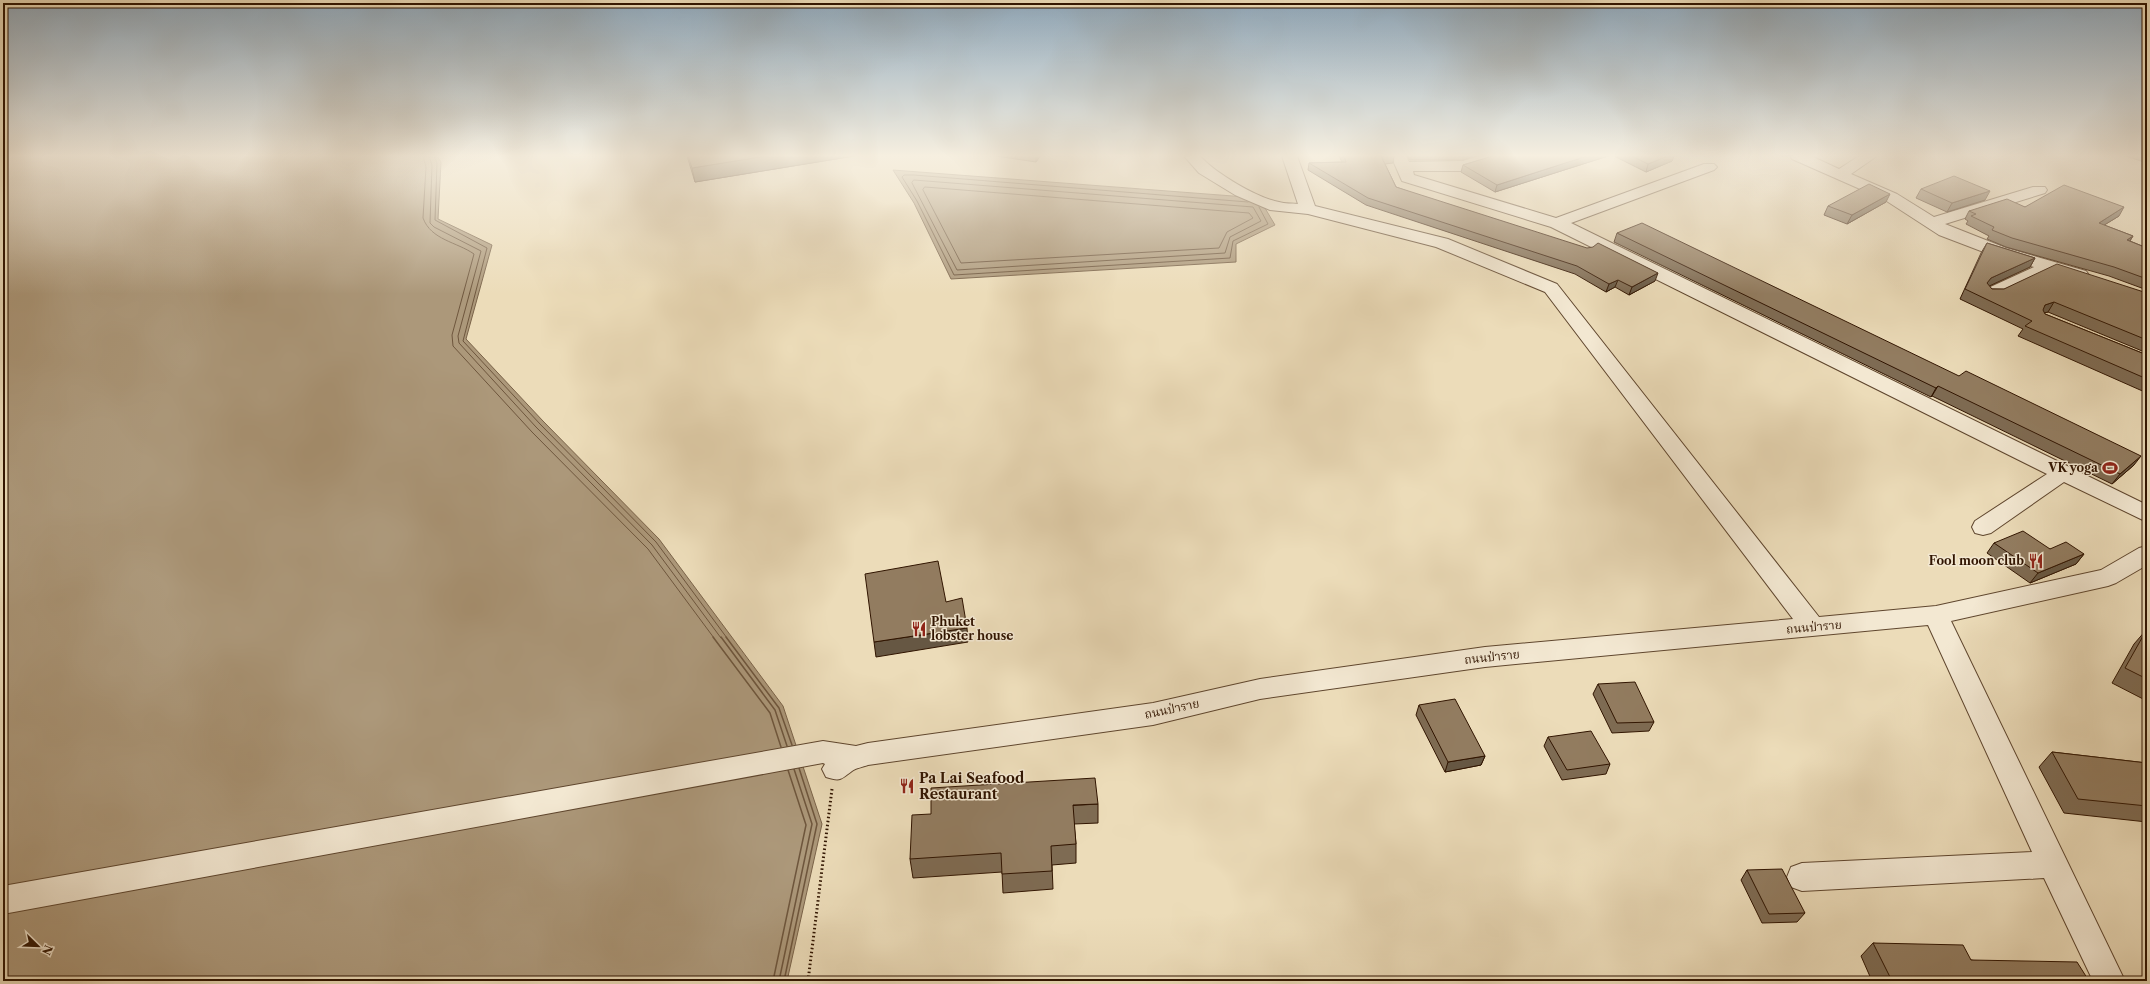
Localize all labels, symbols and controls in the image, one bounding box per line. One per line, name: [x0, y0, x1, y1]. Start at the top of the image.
sports icon: VK yoga: [2101, 459, 2119, 477]
place label: VK yoga: [2047, 460, 2099, 475]
restaurant icon: Fool moon club: [2027, 552, 2045, 570]
place label: Fool moon club: [1929, 553, 2024, 568]
place label: Phuket lobster house: [931, 614, 1013, 643]
street label: ถนนป่าราย: [1786, 617, 1842, 636]
restaurant icon: Phuket lobster house: [910, 620, 928, 638]
street label: ถนนป่าราย: [1463, 646, 1520, 667]
street label: ถนนป่าราย: [1143, 695, 1201, 722]
place label: Pa Lai Seafood Restaurant: [919, 769, 1025, 803]
restaurant icon: Pa Lai Seafood Restaurant: [898, 777, 916, 795]
north arrow: [18, 926, 58, 966]
text: N: [39, 943, 56, 957]

